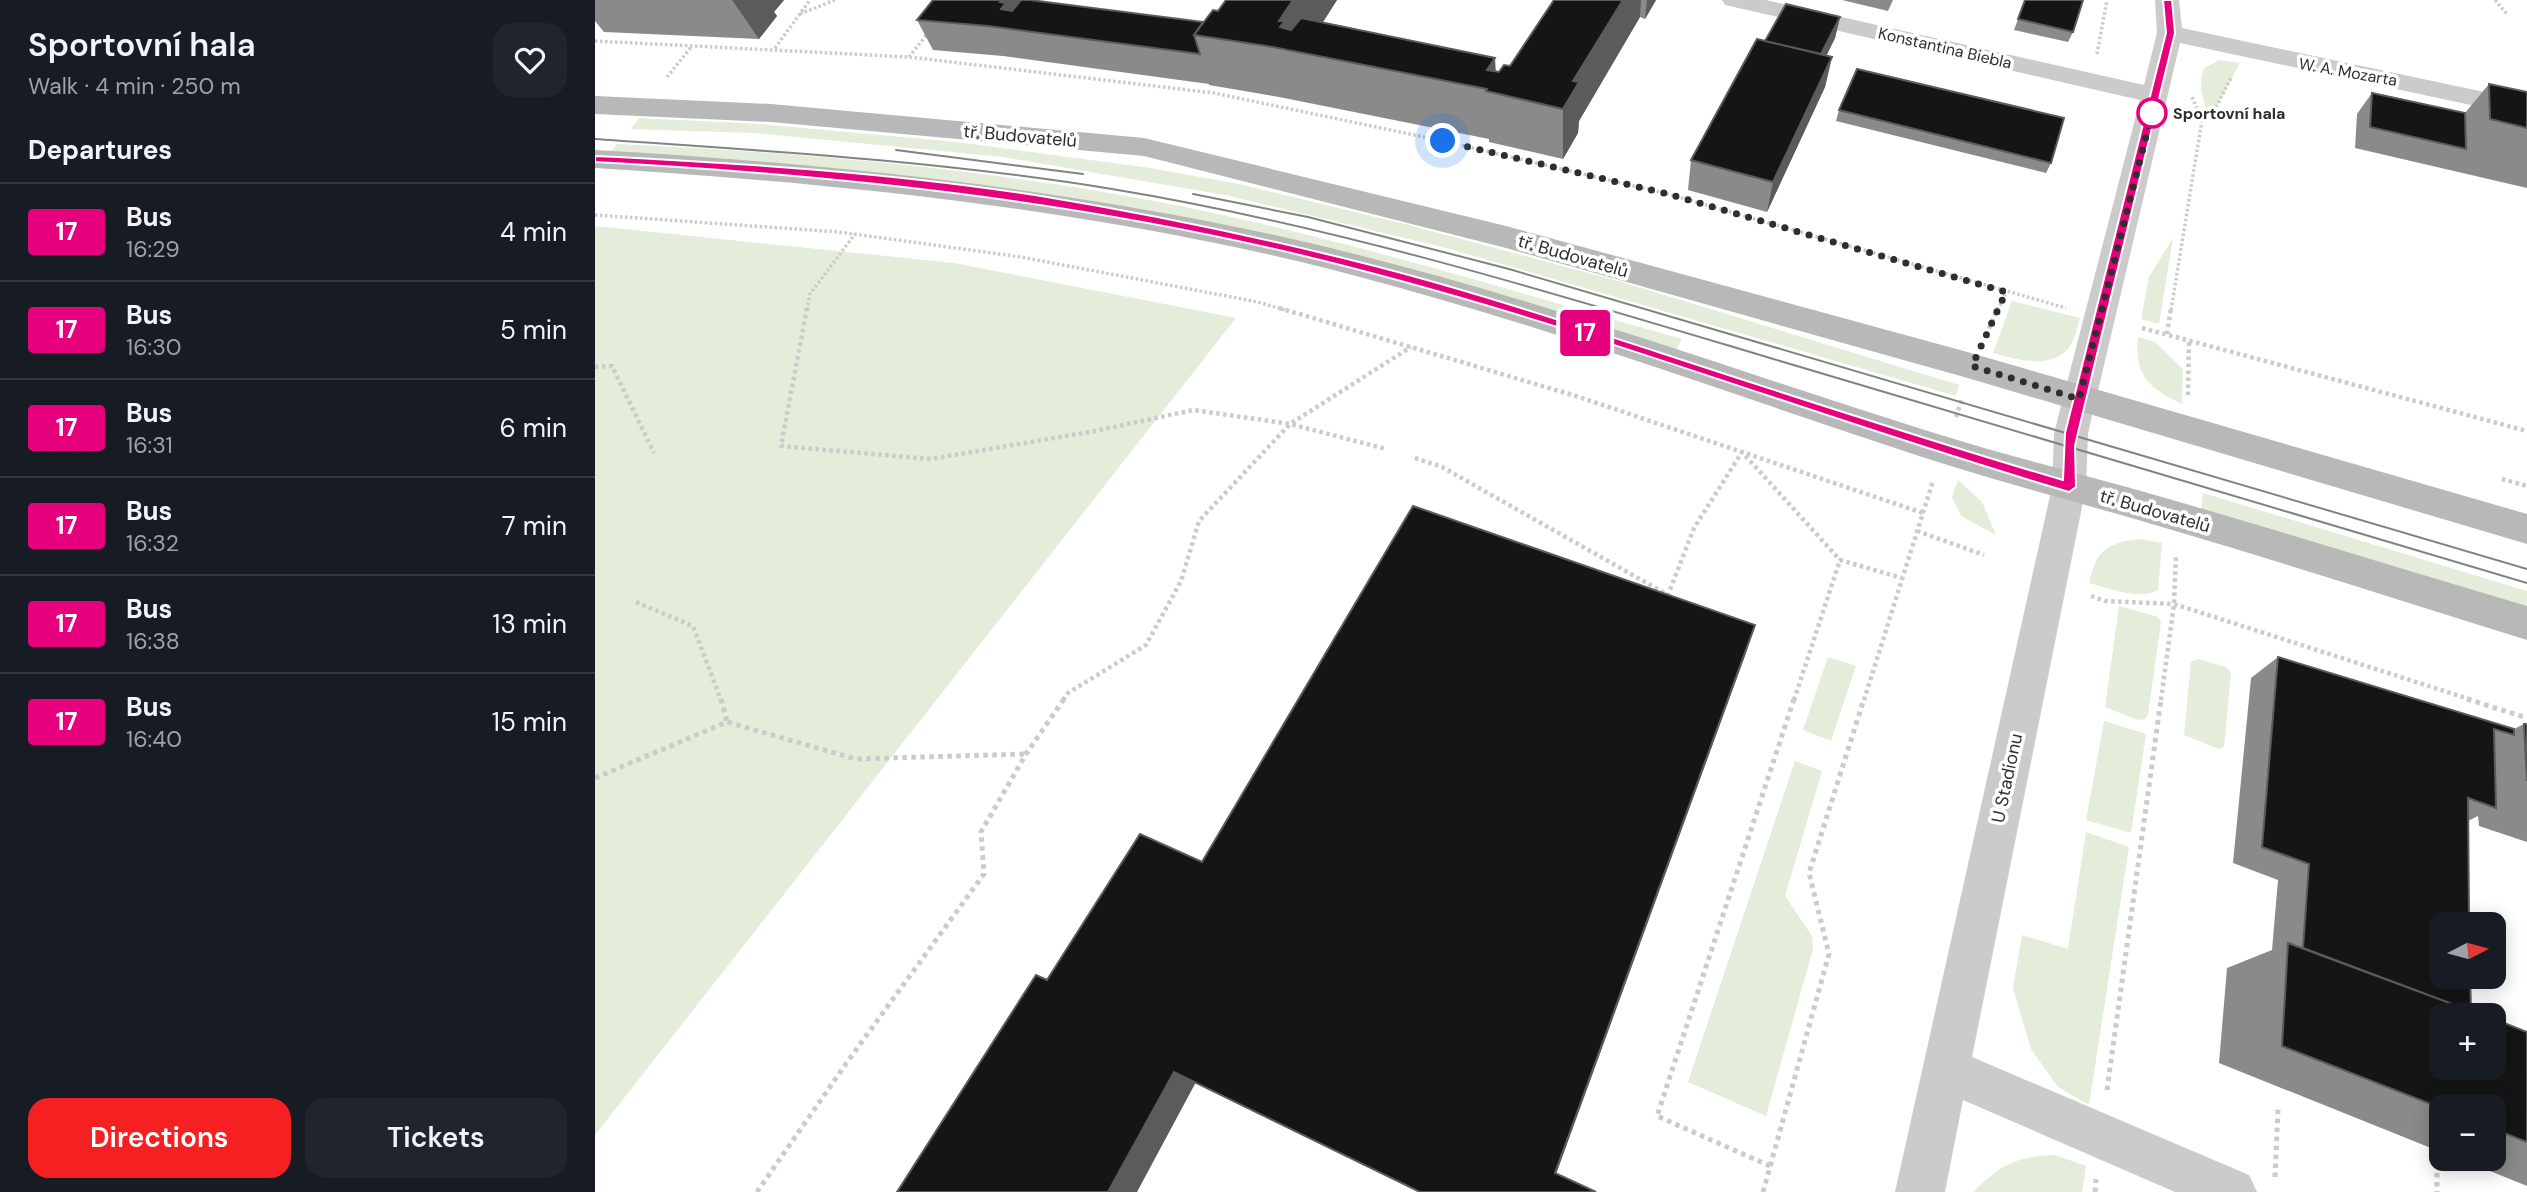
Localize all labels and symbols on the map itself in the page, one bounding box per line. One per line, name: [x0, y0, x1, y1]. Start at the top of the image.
street label: Konstantina Biebla: [1876, 22, 2014, 74]
street label: W. A. Mozarta: [2297, 53, 2399, 91]
marker: Sportovní hala: [2137, 98, 2167, 128]
place label: Sportovní hala: [2173, 103, 2285, 124]
street label: tř. Budovatelů: [962, 119, 1078, 153]
your location: [1425, 123, 1460, 158]
street label: tř. Budovatelů: [1515, 229, 1631, 283]
line badge: 17: [1553, 310, 1616, 356]
street label: tř. Budovatelů: [2097, 484, 2213, 538]
street label: U Stadionu: [1986, 731, 2028, 825]
north arrow: [2429, 912, 2506, 989]

